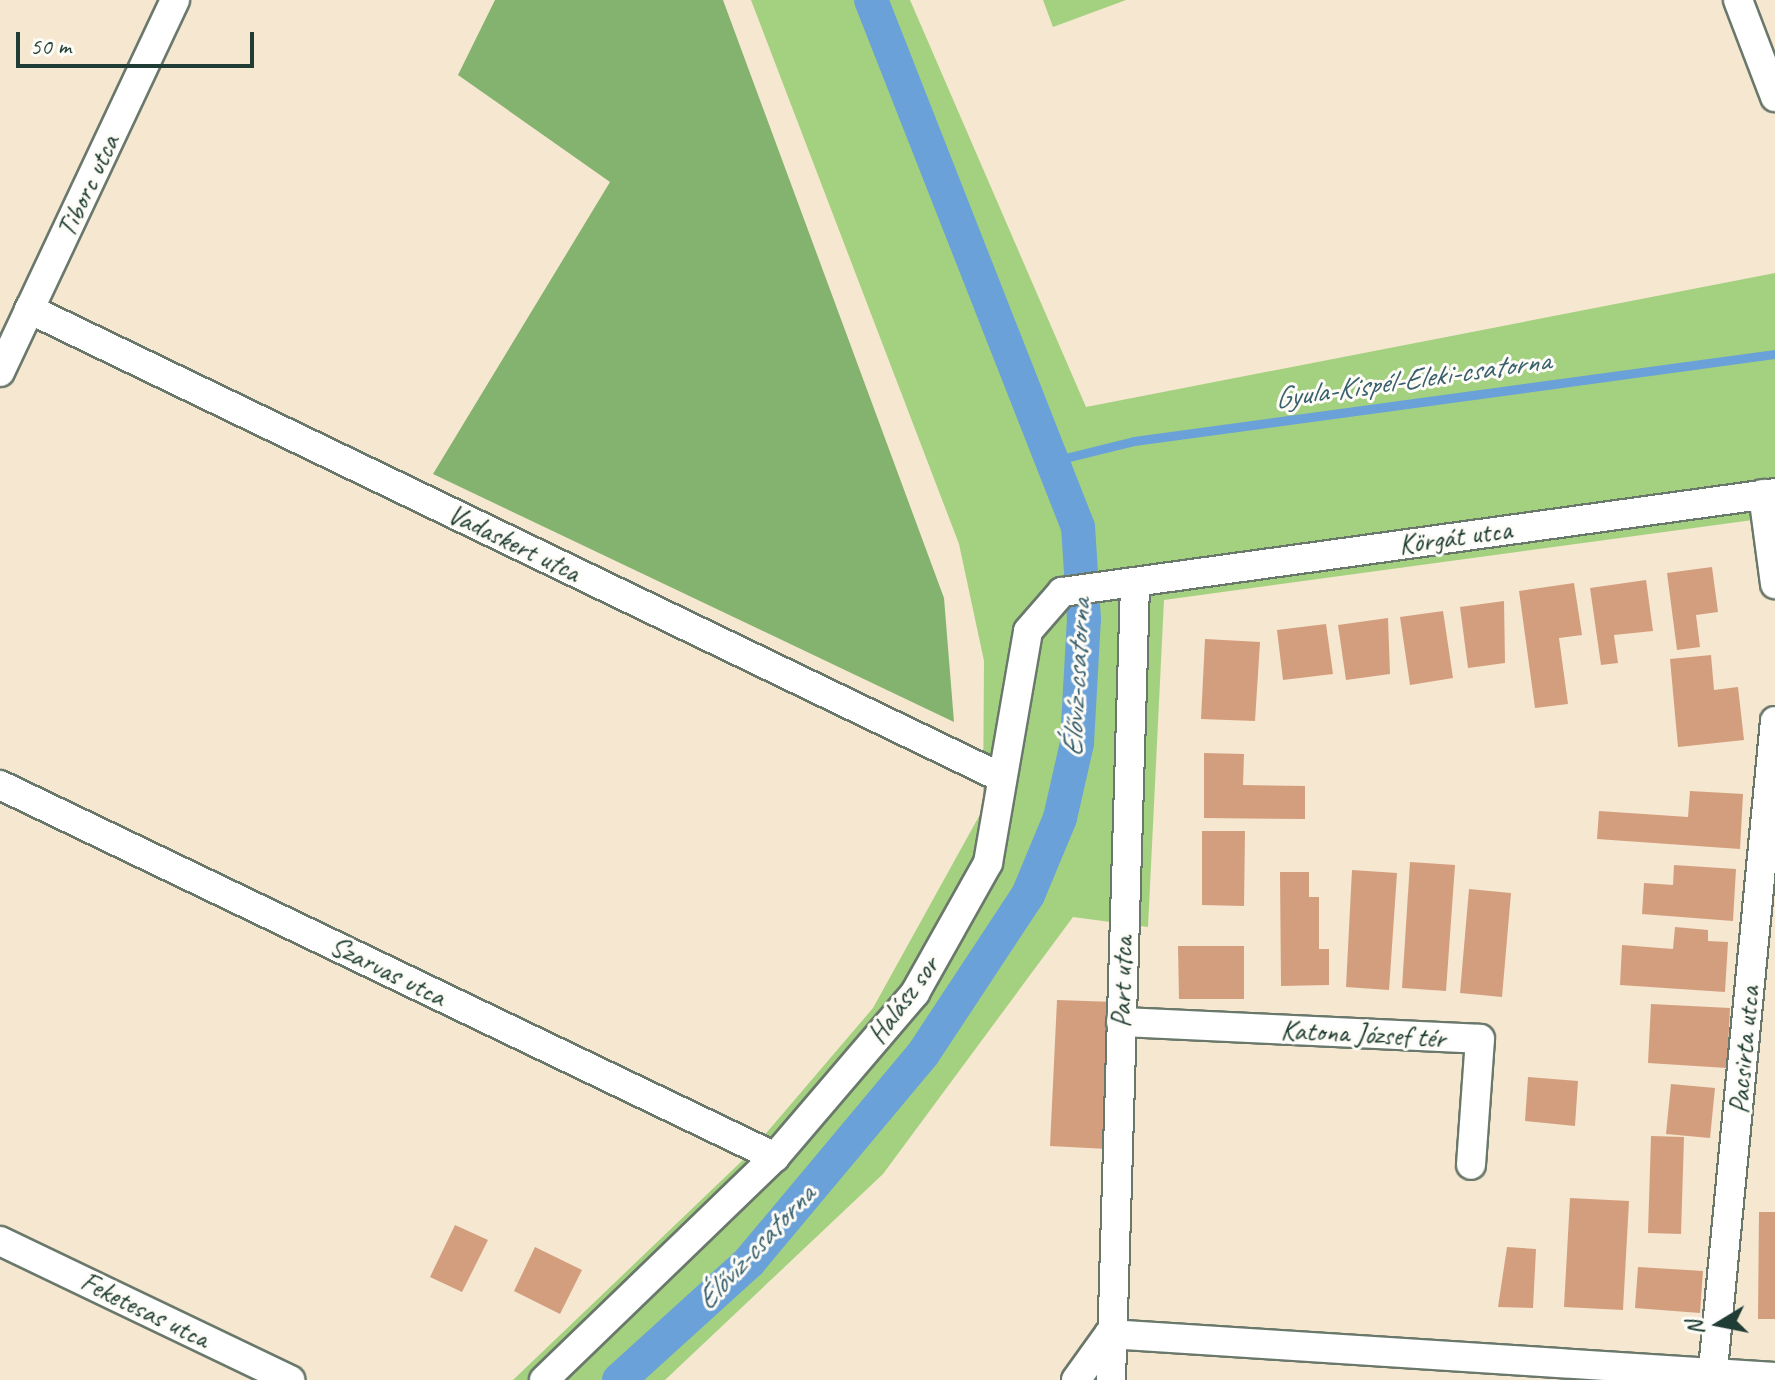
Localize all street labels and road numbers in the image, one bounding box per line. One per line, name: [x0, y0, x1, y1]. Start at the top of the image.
street label: Tiborc utca: [50, 130, 126, 242]
street label: Vadaskert utca: [443, 497, 585, 589]
street label: Körgát utca: [1397, 513, 1513, 561]
street label: Szarvas utca: [325, 929, 451, 1013]
street label: Part utca: [1104, 936, 1140, 1028]
street label: Halász sor: [860, 950, 946, 1050]
street label: Pacsirta utca: [1722, 985, 1766, 1115]
street label: Katona József tér: [1280, 1013, 1446, 1055]
street label: Feketesas utca: [76, 1265, 214, 1355]

